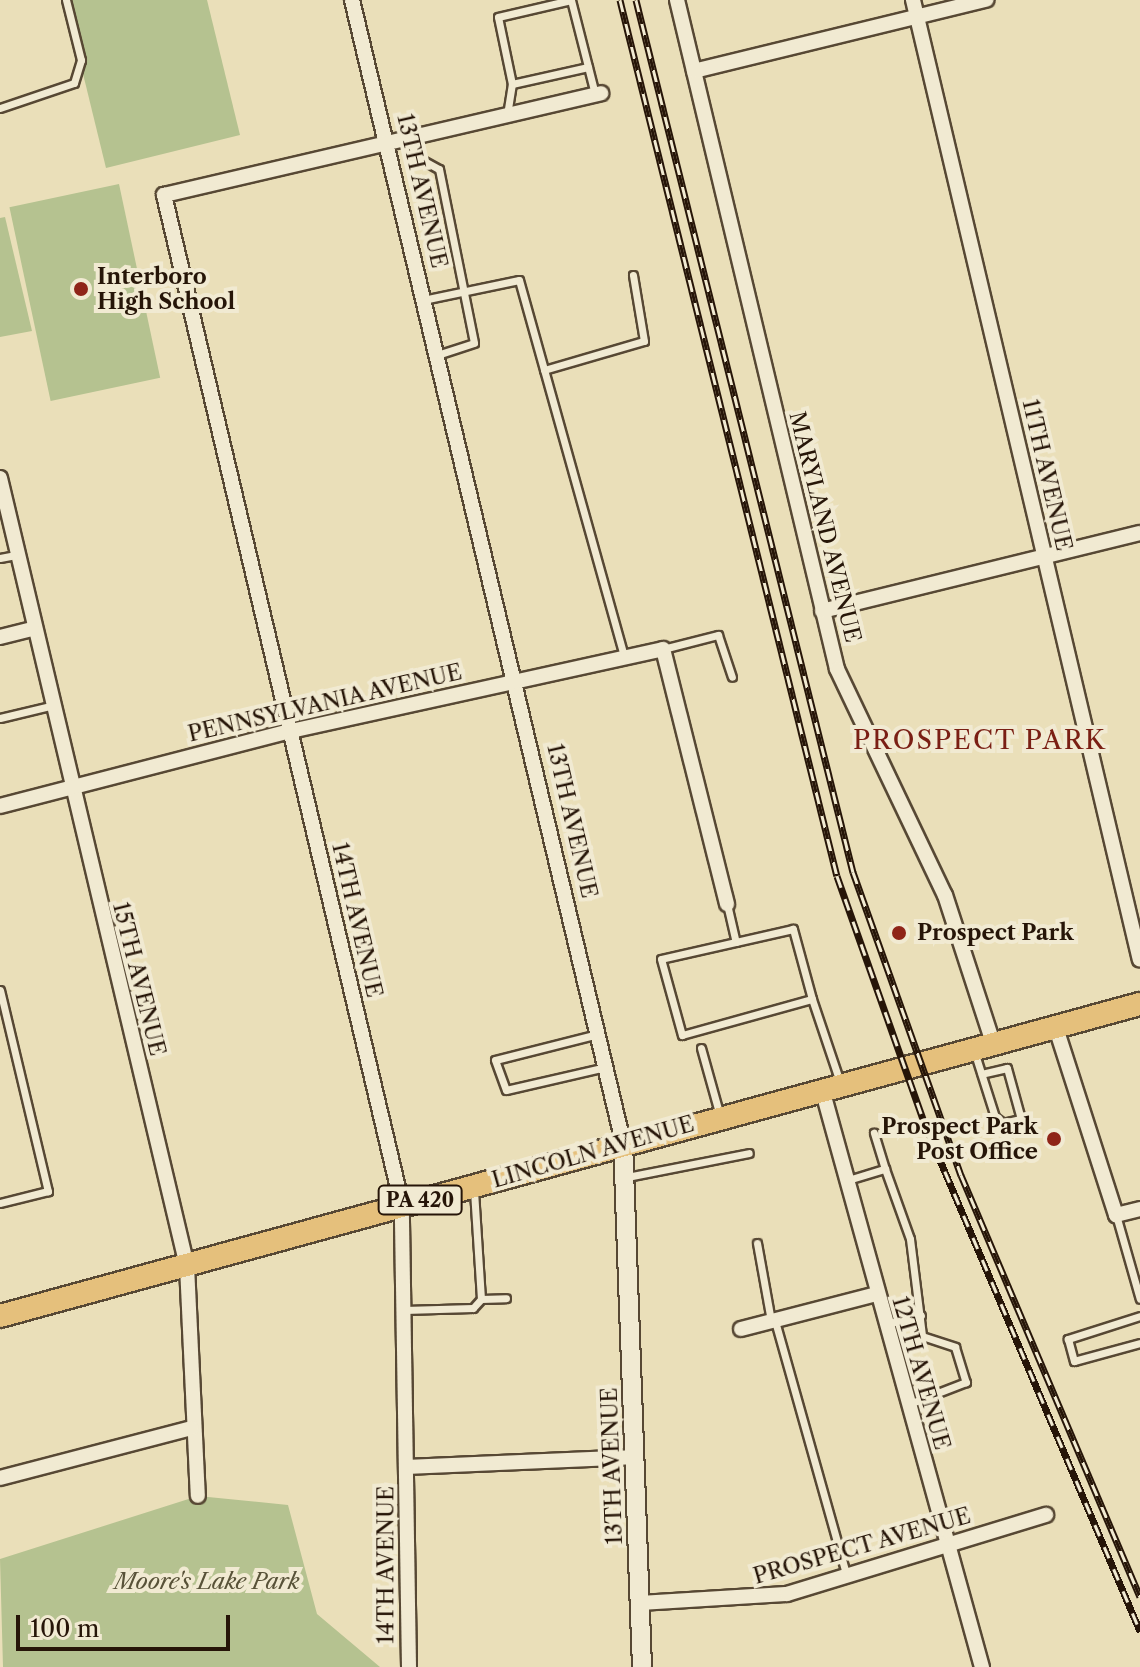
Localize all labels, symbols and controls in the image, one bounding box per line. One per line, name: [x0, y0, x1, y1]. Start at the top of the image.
street label: 13TH AVENUE: [391, 111, 453, 271]
place label: Interboro High School: [97, 263, 235, 314]
marker: Interboro High School: [72, 280, 90, 298]
street label: 11TH AVENUE: [1017, 396, 1077, 554]
street label: MARYLAND AVENUE: [783, 408, 867, 646]
street label: PENNSYLVANIA AVENUE: [185, 658, 465, 748]
district label: PROSPECT PARK: [853, 725, 1107, 757]
street label: 13TH AVENUE: [541, 741, 603, 901]
street label: 14TH AVENUE: [326, 840, 388, 1000]
street label: 15TH AVENUE: [107, 899, 171, 1059]
place label: Prospect Park: [917, 920, 1074, 946]
marker: Prospect Park: [888, 922, 910, 944]
street label: LINCOLN AVENUE: [488, 1110, 698, 1194]
place label: Prospect Park Post Office: [881, 1113, 1038, 1164]
marker: Prospect Park Post Office: [1045, 1130, 1063, 1148]
road number: PA 420: [376, 1184, 464, 1216]
street label: 12TH AVENUE: [886, 1293, 956, 1453]
street label: 13TH AVENUE: [596, 1386, 628, 1546]
street label: 14TH AVENUE: [373, 1485, 399, 1645]
street label: PROSPECT AVENUE: [750, 1502, 974, 1590]
park label: Moore's Lake Park: [114, 1569, 300, 1595]
scale bar: [20, 1599, 234, 1649]
text: 100 m: [30, 1614, 99, 1643]

